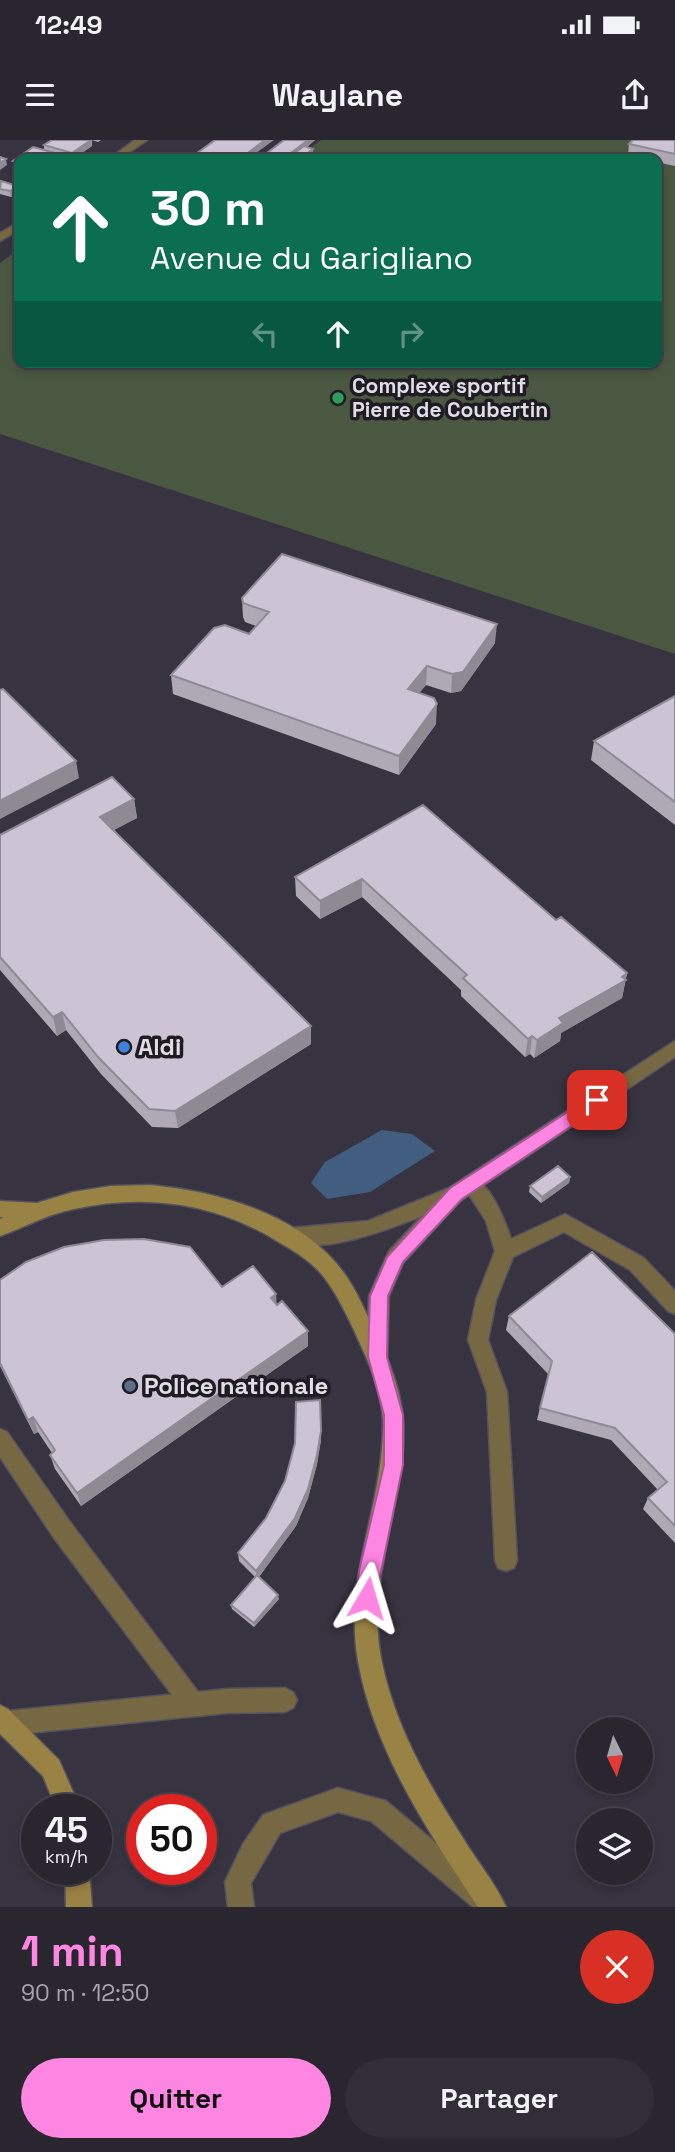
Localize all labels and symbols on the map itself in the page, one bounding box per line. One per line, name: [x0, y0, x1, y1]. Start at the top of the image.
place label: Complexe sportif Pierre de Coubertin: [352, 372, 548, 423]
marker: Complexe sportif Pierre de Coubertin: [330, 390, 346, 406]
place label: Aldi: [138, 1031, 181, 1062]
marker: Aldi: [116, 1039, 132, 1055]
pin: [567, 1070, 627, 1130]
place label: Police nationale: [144, 1370, 328, 1401]
marker: Police nationale: [122, 1378, 138, 1394]
position arrow: [330, 1561, 404, 1635]
north arrow: [576, 1717, 653, 1794]
speed limit sign: 50: [126, 1794, 217, 1885]

